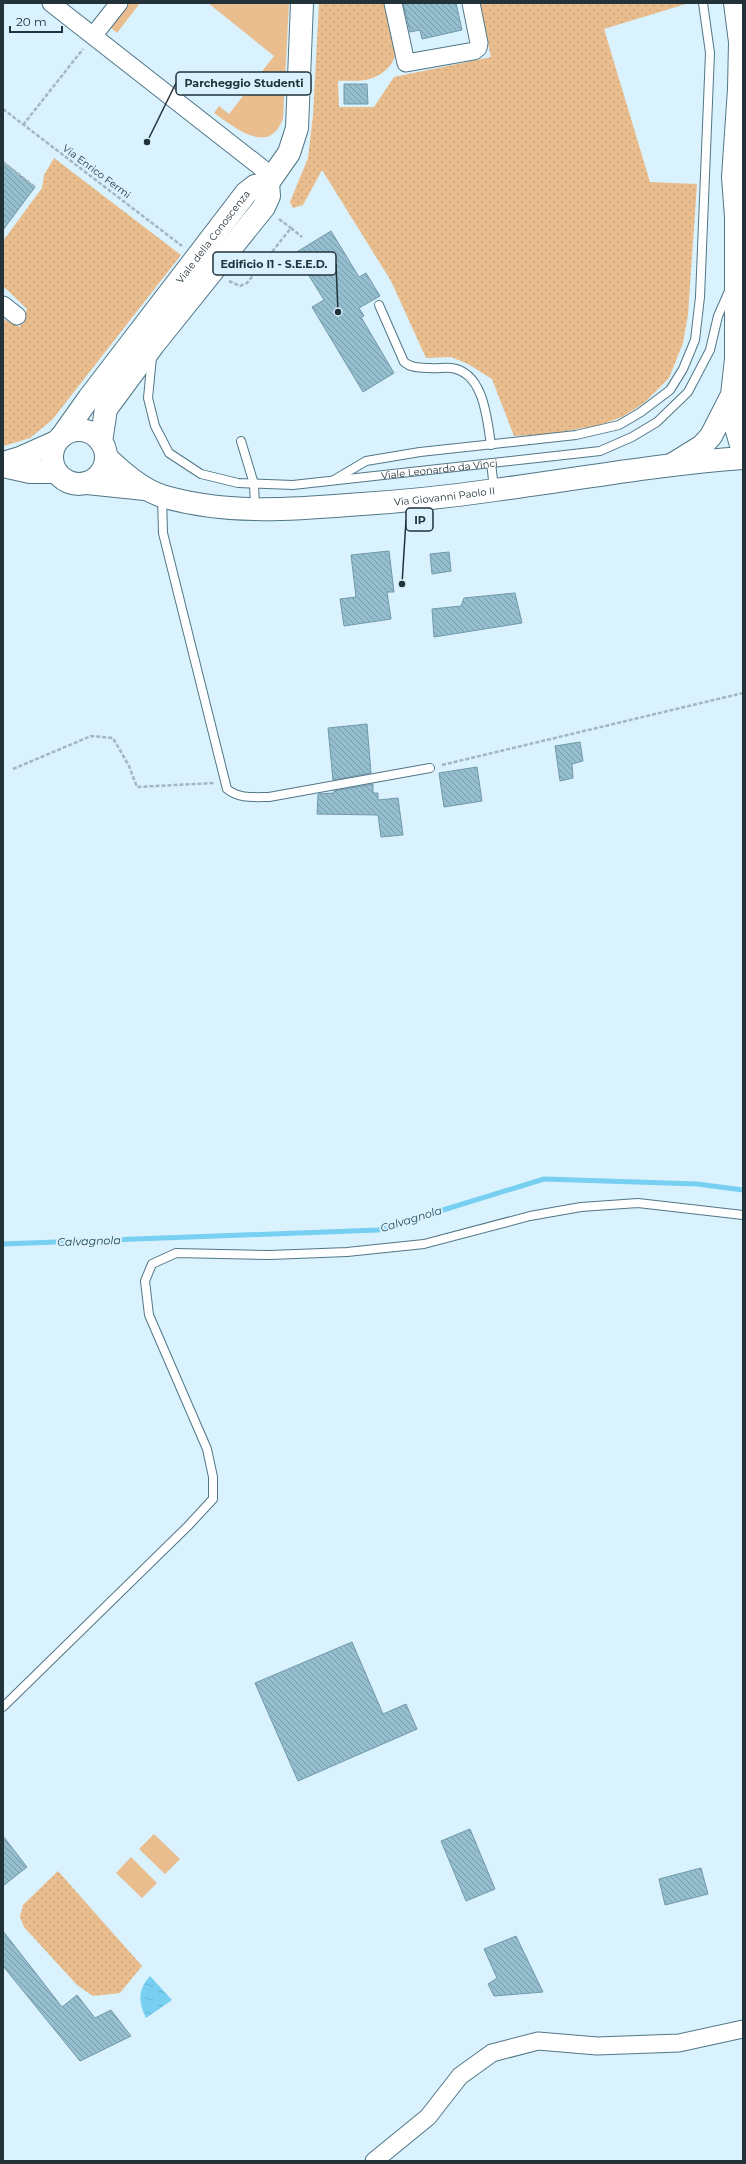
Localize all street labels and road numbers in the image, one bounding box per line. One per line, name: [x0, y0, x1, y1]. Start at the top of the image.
street label: Via Enrico Fermi: [60, 142, 133, 201]
street label: Viale della Conoscenza: [173, 188, 253, 286]
street label: Viale Leonardo da Vinci: [380, 456, 498, 482]
street label: Via Giovanni Paolo II: [393, 484, 496, 509]

